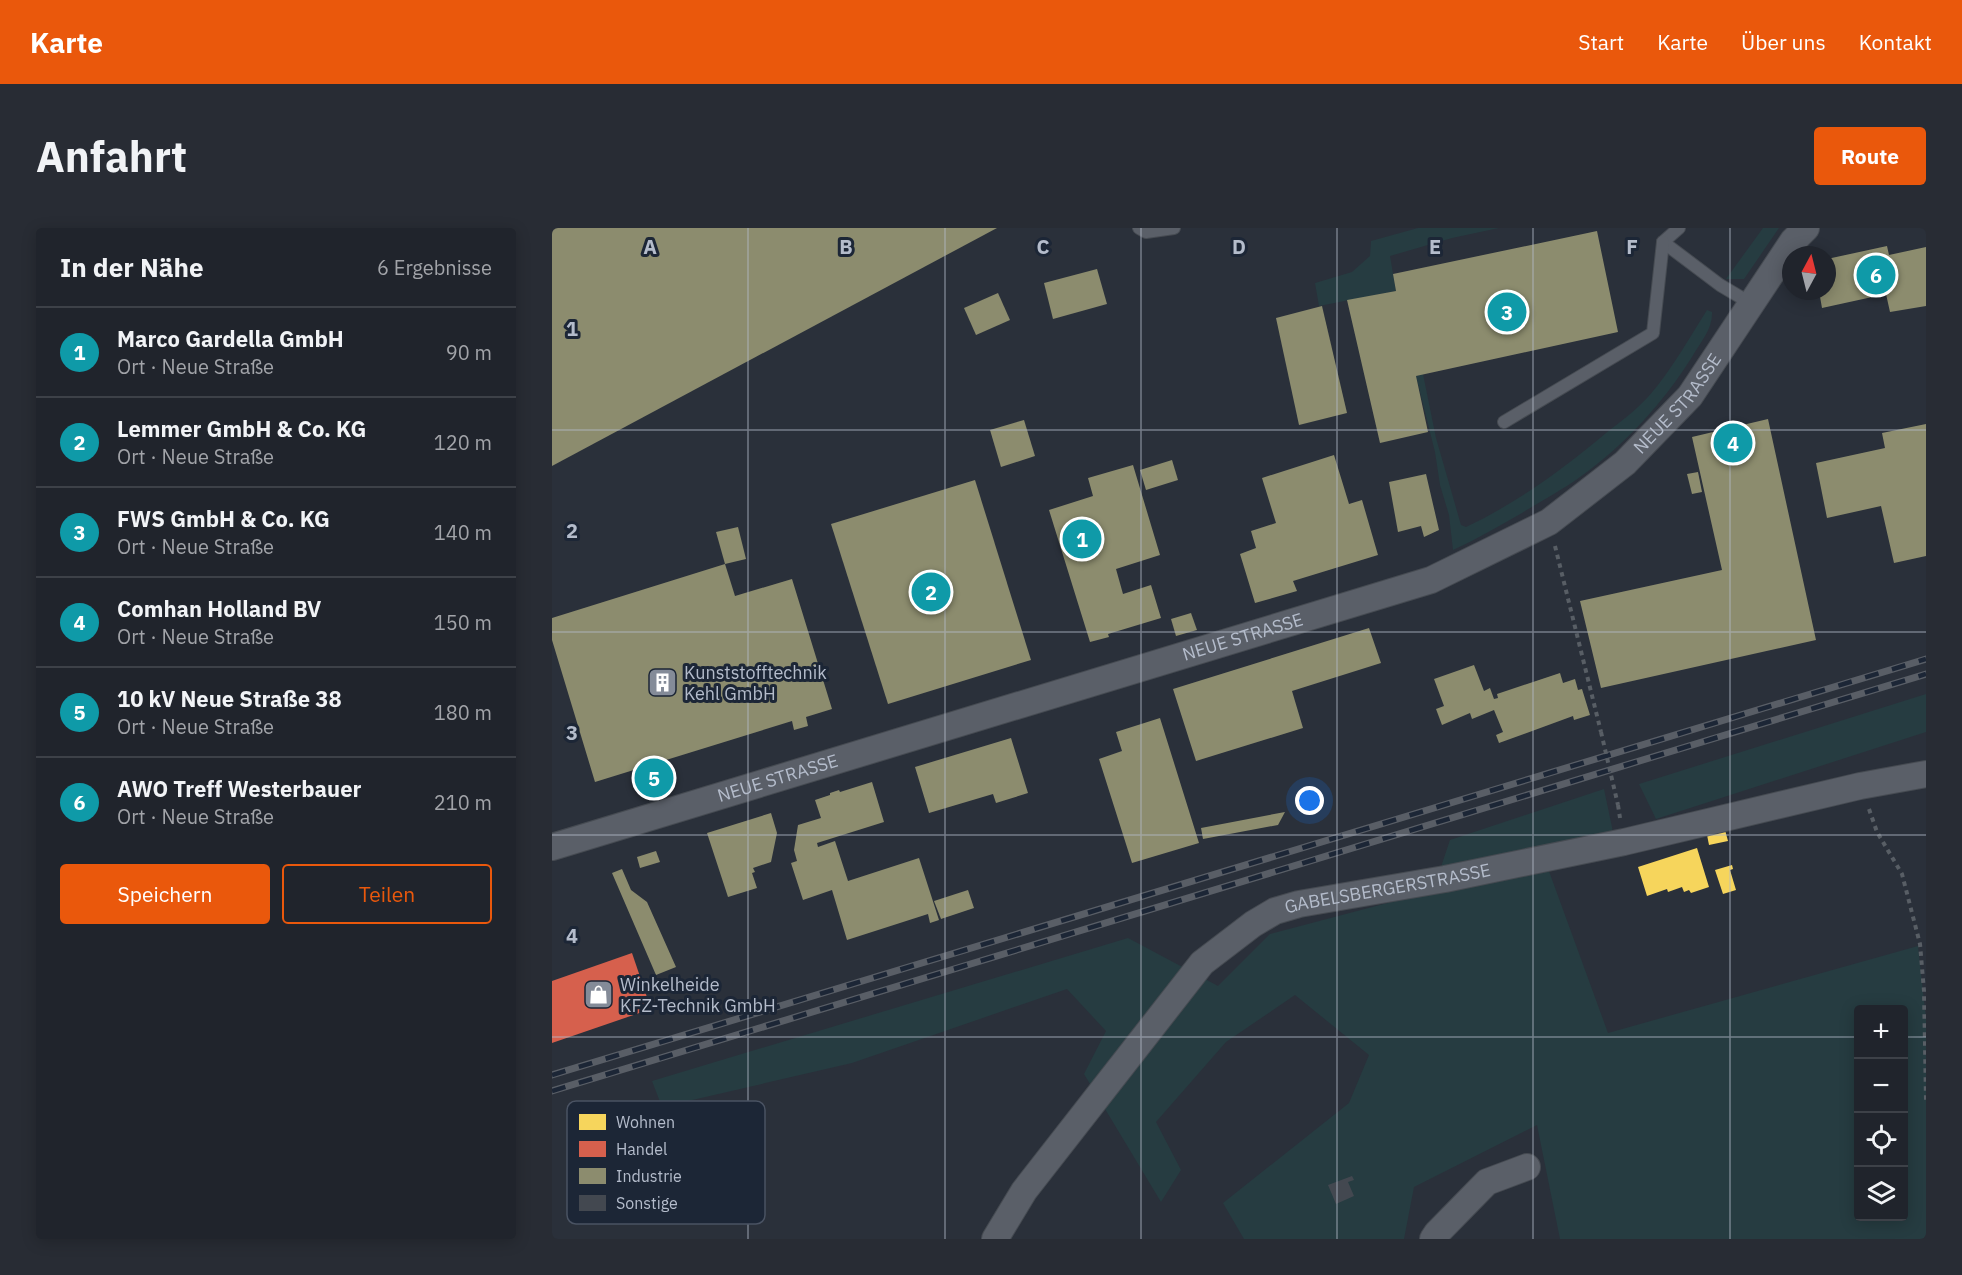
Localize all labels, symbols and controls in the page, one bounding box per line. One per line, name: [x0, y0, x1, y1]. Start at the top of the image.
text: Karte: [30, 24, 103, 61]
text: Start: [1578, 28, 1624, 56]
text: Karte: [1657, 28, 1708, 56]
text: Über uns: [1741, 28, 1826, 56]
text: Kontakt: [1859, 28, 1932, 56]
button: Route: [1814, 127, 1926, 185]
text: Anfahrt: [36, 129, 187, 184]
text: A: [643, 233, 657, 260]
text: B: [839, 233, 853, 260]
text: C: [1036, 233, 1050, 260]
text: D: [1232, 233, 1246, 260]
text: E: [1429, 233, 1441, 260]
text: F: [1626, 233, 1638, 260]
north arrow: [1782, 246, 1836, 300]
text: In der Nähe: [60, 250, 204, 284]
pin: 6: [1856, 252, 1896, 298]
text: 6 Ergebnisse: [377, 254, 492, 281]
pin: 3: [1488, 290, 1526, 334]
text: 1: [566, 315, 578, 342]
text: Marco Gardella GmbH: [117, 324, 344, 353]
text: 1: [74, 339, 86, 366]
text: 90 m: [446, 339, 492, 366]
street label: NEUE STRASSE: [1628, 349, 1726, 458]
text: Ort · Neue Straße: [117, 353, 274, 380]
text: Lemmer GmbH & Co. KG: [117, 414, 366, 443]
pin: 4: [1714, 420, 1752, 466]
text: 2: [74, 429, 86, 456]
text: 120 m: [434, 429, 492, 456]
text: Ort · Neue Straße: [117, 443, 274, 470]
text: FWS GmbH & Co. KG: [117, 504, 330, 533]
pin: 1: [1062, 516, 1102, 562]
text: 2: [566, 517, 578, 544]
text: 3: [74, 519, 86, 546]
text: 140 m: [434, 519, 492, 546]
text: Ort · Neue Straße: [117, 533, 274, 560]
pin: 2: [912, 570, 950, 614]
text: Comhan Holland BV: [117, 594, 321, 623]
street label: NEUE STRASSE: [1180, 608, 1306, 666]
text: 4: [74, 609, 86, 636]
text: 150 m: [434, 609, 492, 636]
text: Ort · Neue Straße: [117, 623, 274, 650]
place label: Kunststofftechnik Kehl GmbH: [684, 661, 827, 705]
building icon: Kunststofftechnik Kehl GmbH: [647, 667, 679, 699]
text: 10 kV Neue Straße 38: [117, 684, 342, 713]
text: 5: [74, 699, 86, 726]
text: 180 m: [434, 699, 492, 726]
text: Ort · Neue Straße: [117, 713, 274, 740]
text: 3: [566, 719, 578, 746]
street label: NEUE STRASSE: [714, 749, 841, 807]
pin: 5: [634, 756, 674, 800]
text: AWO Treff Westerbauer: [117, 774, 361, 803]
your location: [1295, 786, 1324, 815]
text: 6: [74, 789, 86, 816]
text: 210 m: [434, 789, 492, 816]
text: Ort · Neue Straße: [117, 803, 274, 830]
street label: GABELSBERGERSTRASSE: [1282, 858, 1492, 919]
button: Speichern: [60, 864, 270, 924]
button: Teilen: [282, 864, 492, 924]
text: 4: [566, 922, 578, 949]
place label: Winkelheide KFZ-Technik GmbH: [620, 973, 776, 1017]
shop icon: Winkelheide KFZ-Technik GmbH: [583, 979, 615, 1011]
map controls: [1854, 1005, 1908, 1221]
button: +: [1854, 1005, 1908, 1059]
button: −: [1854, 1059, 1908, 1113]
legend: [567, 1101, 765, 1224]
text: Wohnen: [616, 1112, 675, 1132]
button: locate: [1854, 1113, 1908, 1167]
text: Handel: [616, 1139, 667, 1159]
text: Industrie: [616, 1166, 682, 1186]
button: layers: [1854, 1167, 1908, 1221]
text: Sonstige: [616, 1193, 678, 1213]

